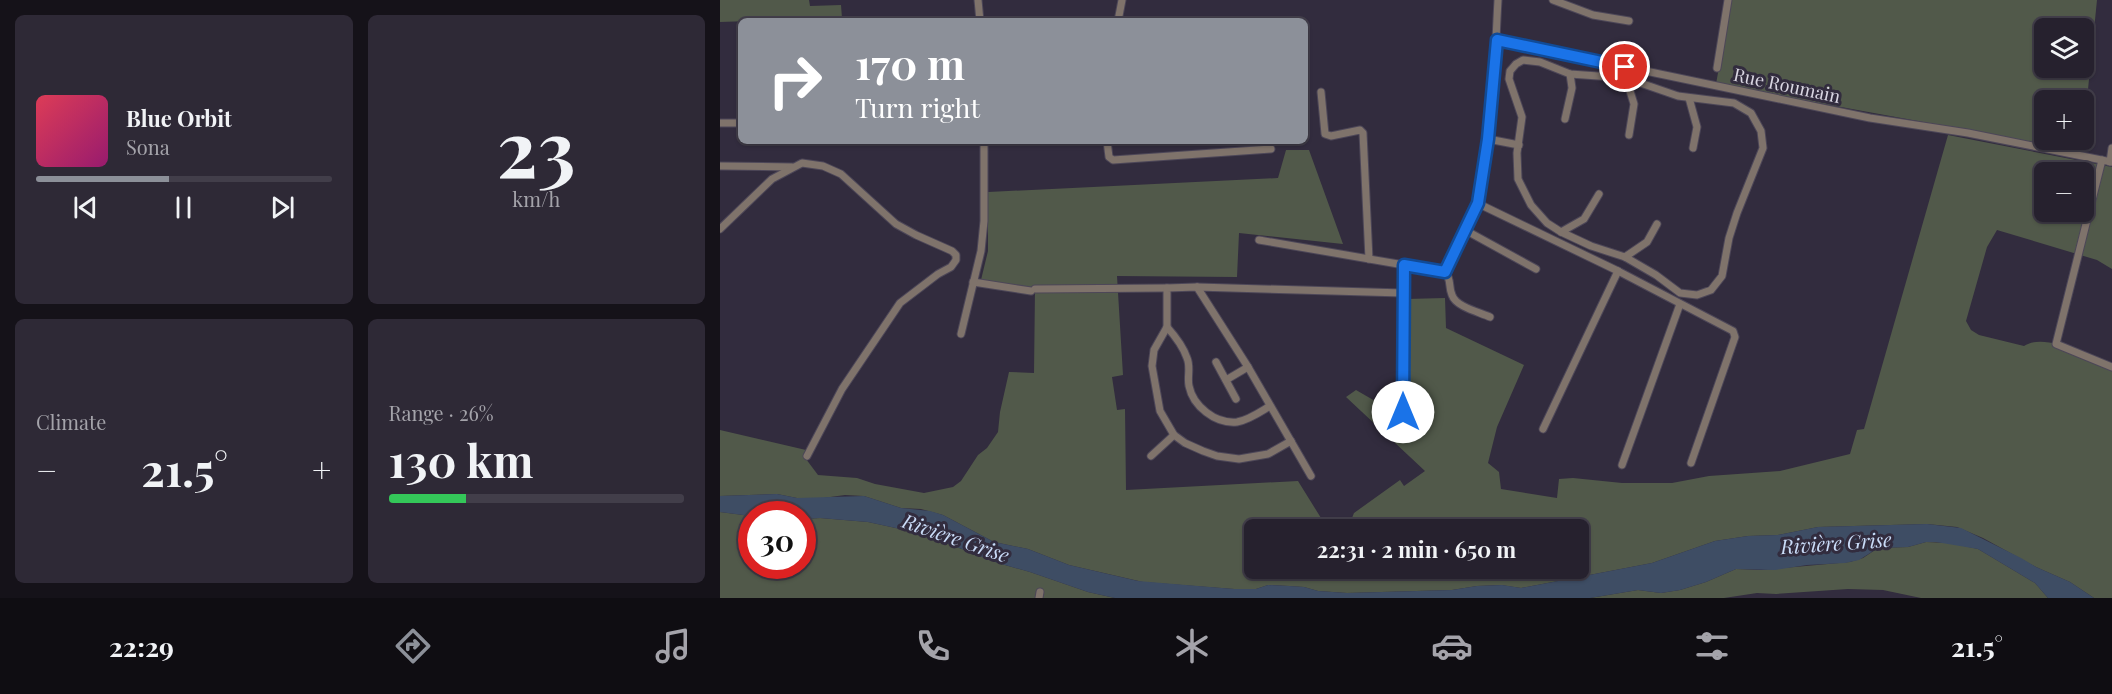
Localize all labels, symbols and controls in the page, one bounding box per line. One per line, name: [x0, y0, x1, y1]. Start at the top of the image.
map controls: [2034, 18, 2094, 222]
button: layers: [2034, 18, 2094, 78]
text: 170 m: [855, 35, 965, 91]
pin: [1599, 41, 1650, 92]
icon: right: [756, 42, 834, 120]
icon: arrive: [1608, 50, 1641, 83]
street label: Rue Roumain: [1731, 62, 1843, 108]
text: Turn right: [855, 89, 980, 125]
button: +: [2034, 90, 2094, 150]
text: 23: [497, 94, 576, 198]
text: Blue Orbit: [126, 103, 232, 133]
text: Sona: [126, 133, 170, 160]
button: −: [2034, 162, 2094, 222]
text: km/h: [512, 185, 560, 212]
icon: previous: [69, 191, 102, 224]
icon: pause: [167, 191, 200, 224]
icon: next: [266, 191, 299, 224]
position arrow: [1371, 380, 1435, 444]
text: Range · 26%: [389, 399, 494, 426]
text: Climate: [36, 408, 106, 435]
text: 130 km: [389, 429, 533, 489]
text: 21.5°: [141, 438, 228, 498]
text: −: [36, 447, 57, 491]
text: +: [312, 447, 331, 491]
speed limit sign: 30: [738, 501, 816, 579]
water label: Rivière Grise: [898, 506, 1013, 568]
water label: Rivière Grise: [1779, 525, 1893, 559]
text: 22:31 · 2 min · 650 m: [1317, 534, 1516, 564]
icon: directions: [392, 625, 434, 667]
icon: music: [652, 625, 694, 667]
icon: phone: [912, 625, 954, 667]
icon: climate: [1171, 625, 1213, 667]
icon: car: [1431, 625, 1473, 667]
icon: filters: [1691, 625, 1733, 667]
text: 22:29: [109, 628, 174, 664]
text: 21.5°: [1951, 628, 2003, 664]

